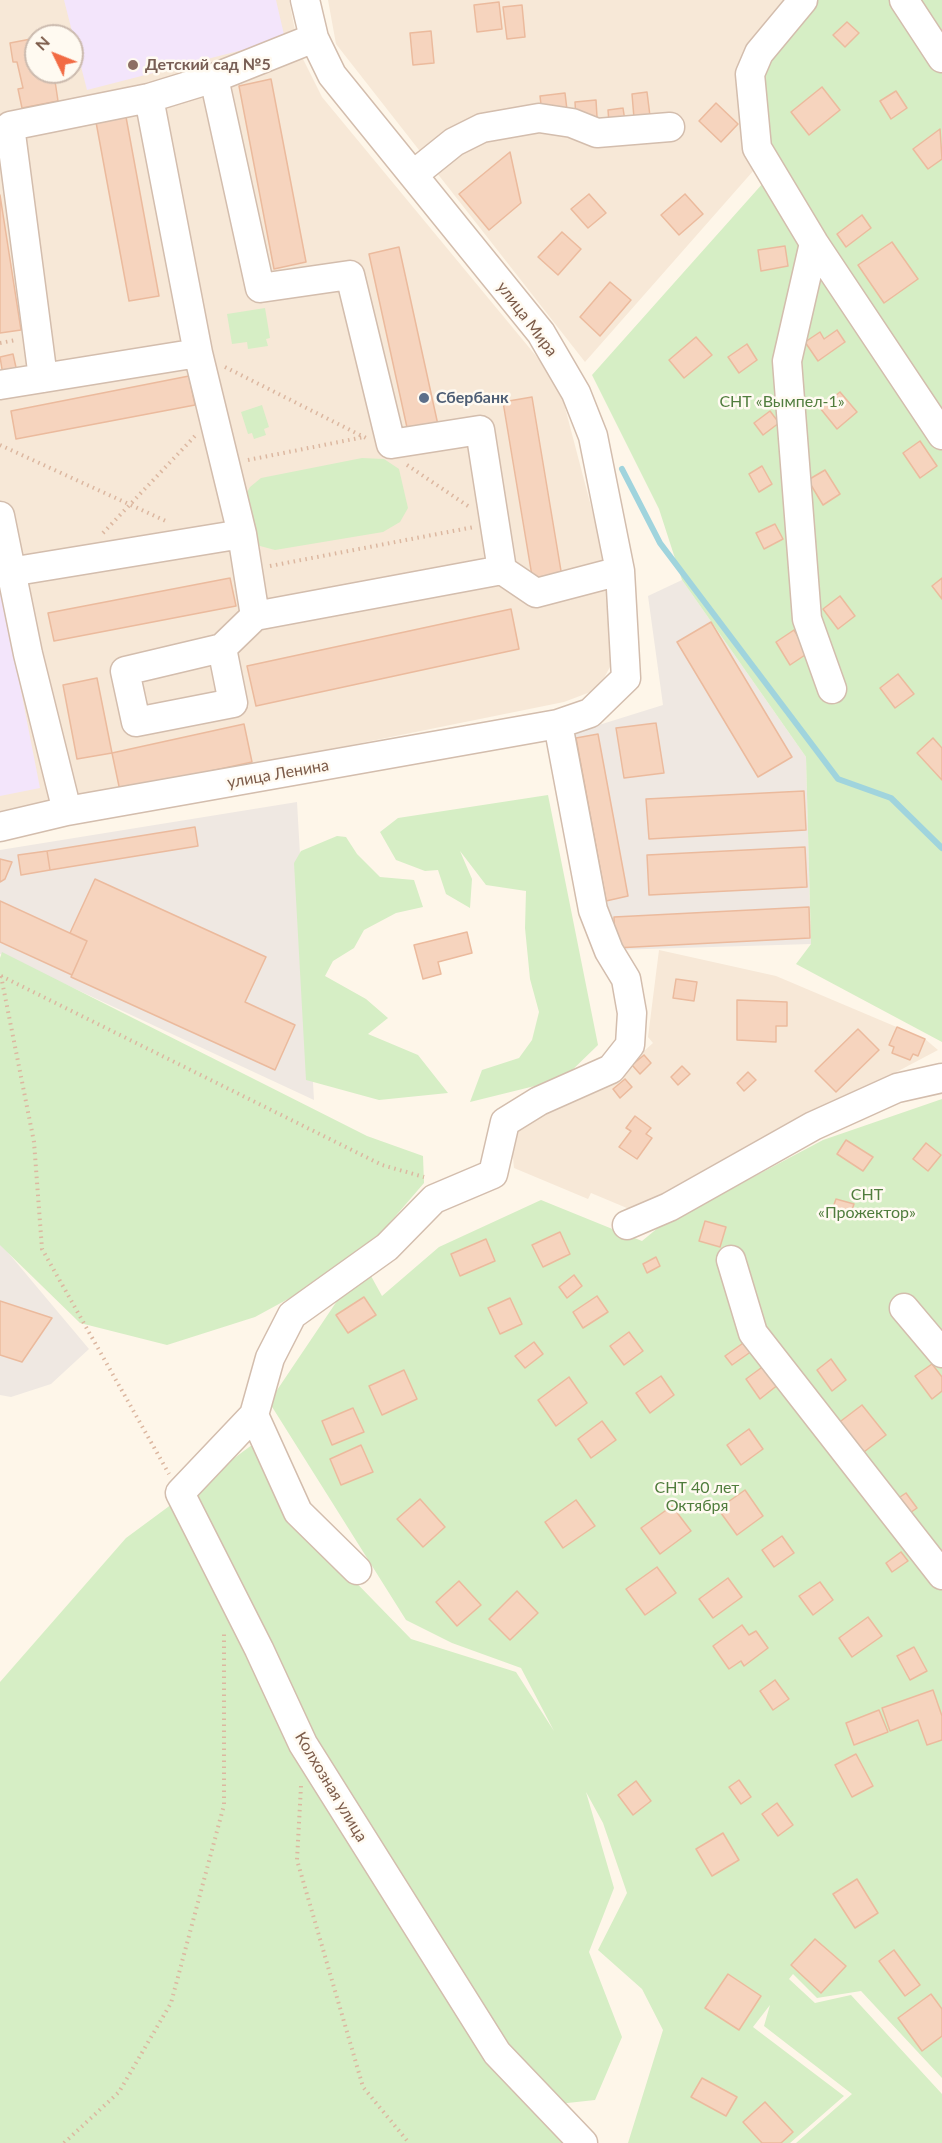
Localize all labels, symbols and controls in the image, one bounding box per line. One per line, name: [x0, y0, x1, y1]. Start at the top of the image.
north arrow: [24, 24, 84, 84]
text: N: [31, 32, 53, 54]
place label: Детский сад №5: [145, 55, 271, 75]
marker: Детский сад №5: [126, 58, 140, 72]
street label: улица Мира: [493, 278, 561, 360]
place label: Сбербанк: [436, 388, 509, 408]
marker: Сбербанк: [417, 391, 431, 405]
park label: СНТ «Вымпел-1»: [719, 392, 845, 412]
street label: улица Ленина: [226, 756, 330, 792]
park label: СНТ «Прожектор»: [818, 1185, 916, 1223]
park label: СНТ 40 лет Октября: [655, 1478, 739, 1516]
street label: Колхозная улица: [291, 1729, 371, 1845]

